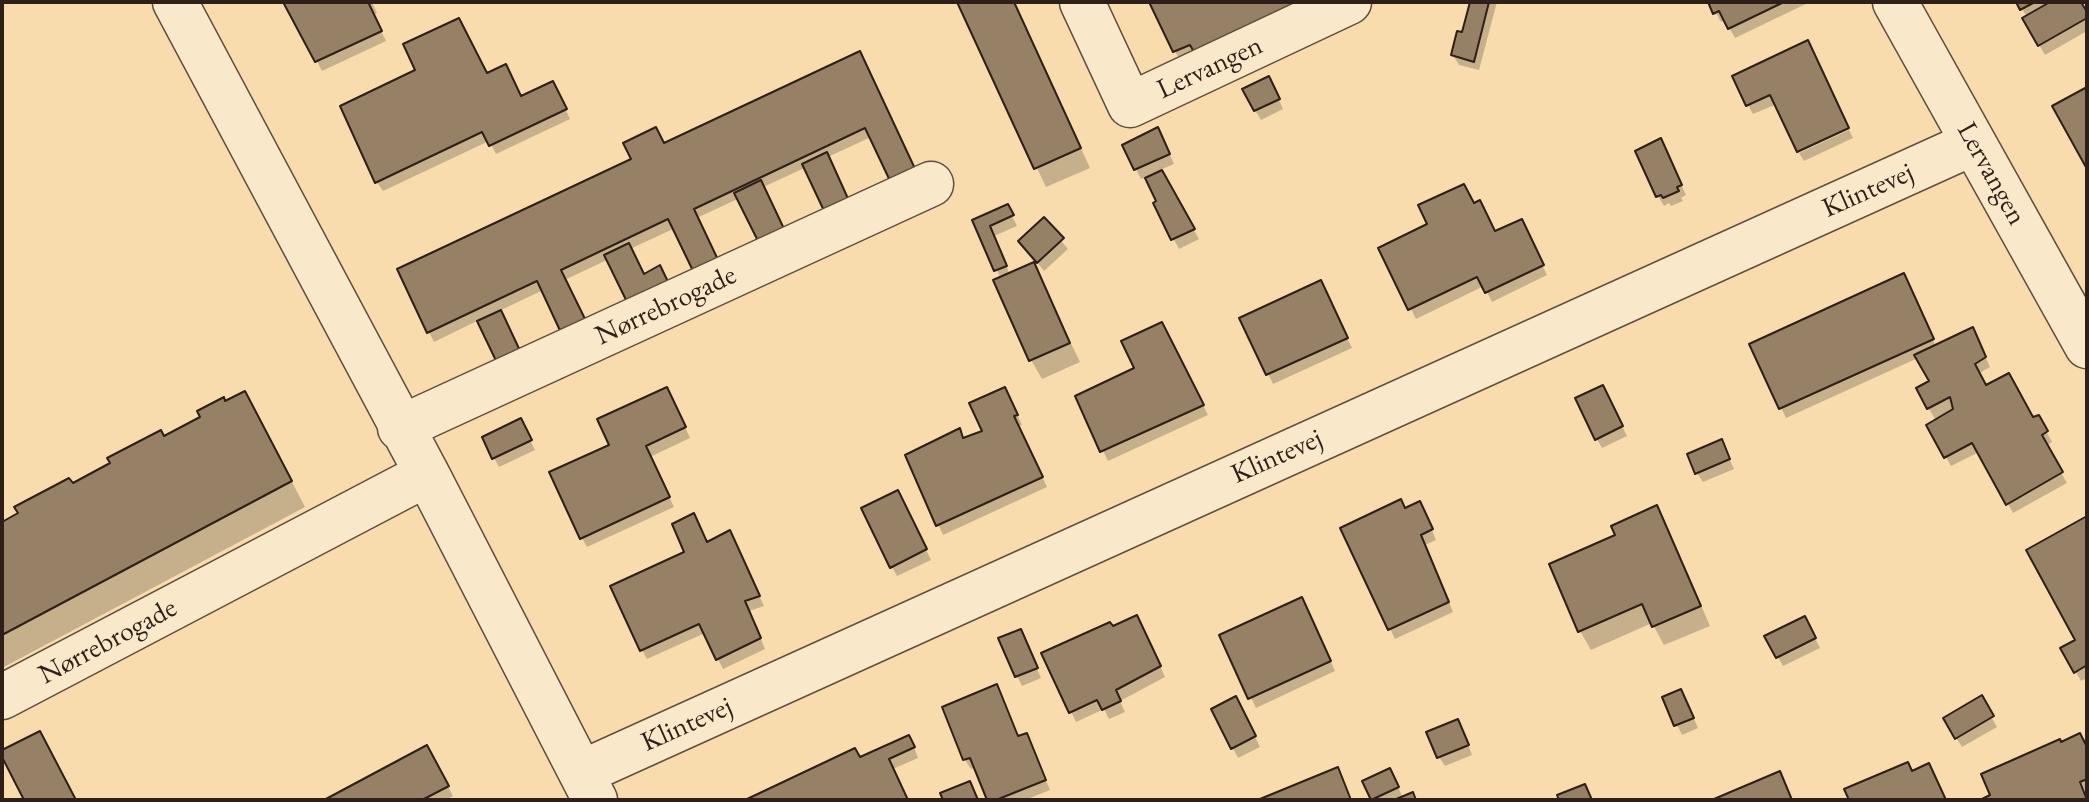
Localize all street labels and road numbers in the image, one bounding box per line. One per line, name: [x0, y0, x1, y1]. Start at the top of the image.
street label: Lervangen: [1152, 29, 1268, 107]
street label: Lervangen: [1949, 117, 2033, 231]
street label: Klintevej: [1817, 156, 1919, 226]
street label: Nørrebrogade: [590, 259, 742, 353]
street label: Klintevej: [1226, 422, 1328, 492]
street label: Nørrebrogade: [33, 592, 183, 692]
street label: Klintevej: [636, 690, 738, 760]

